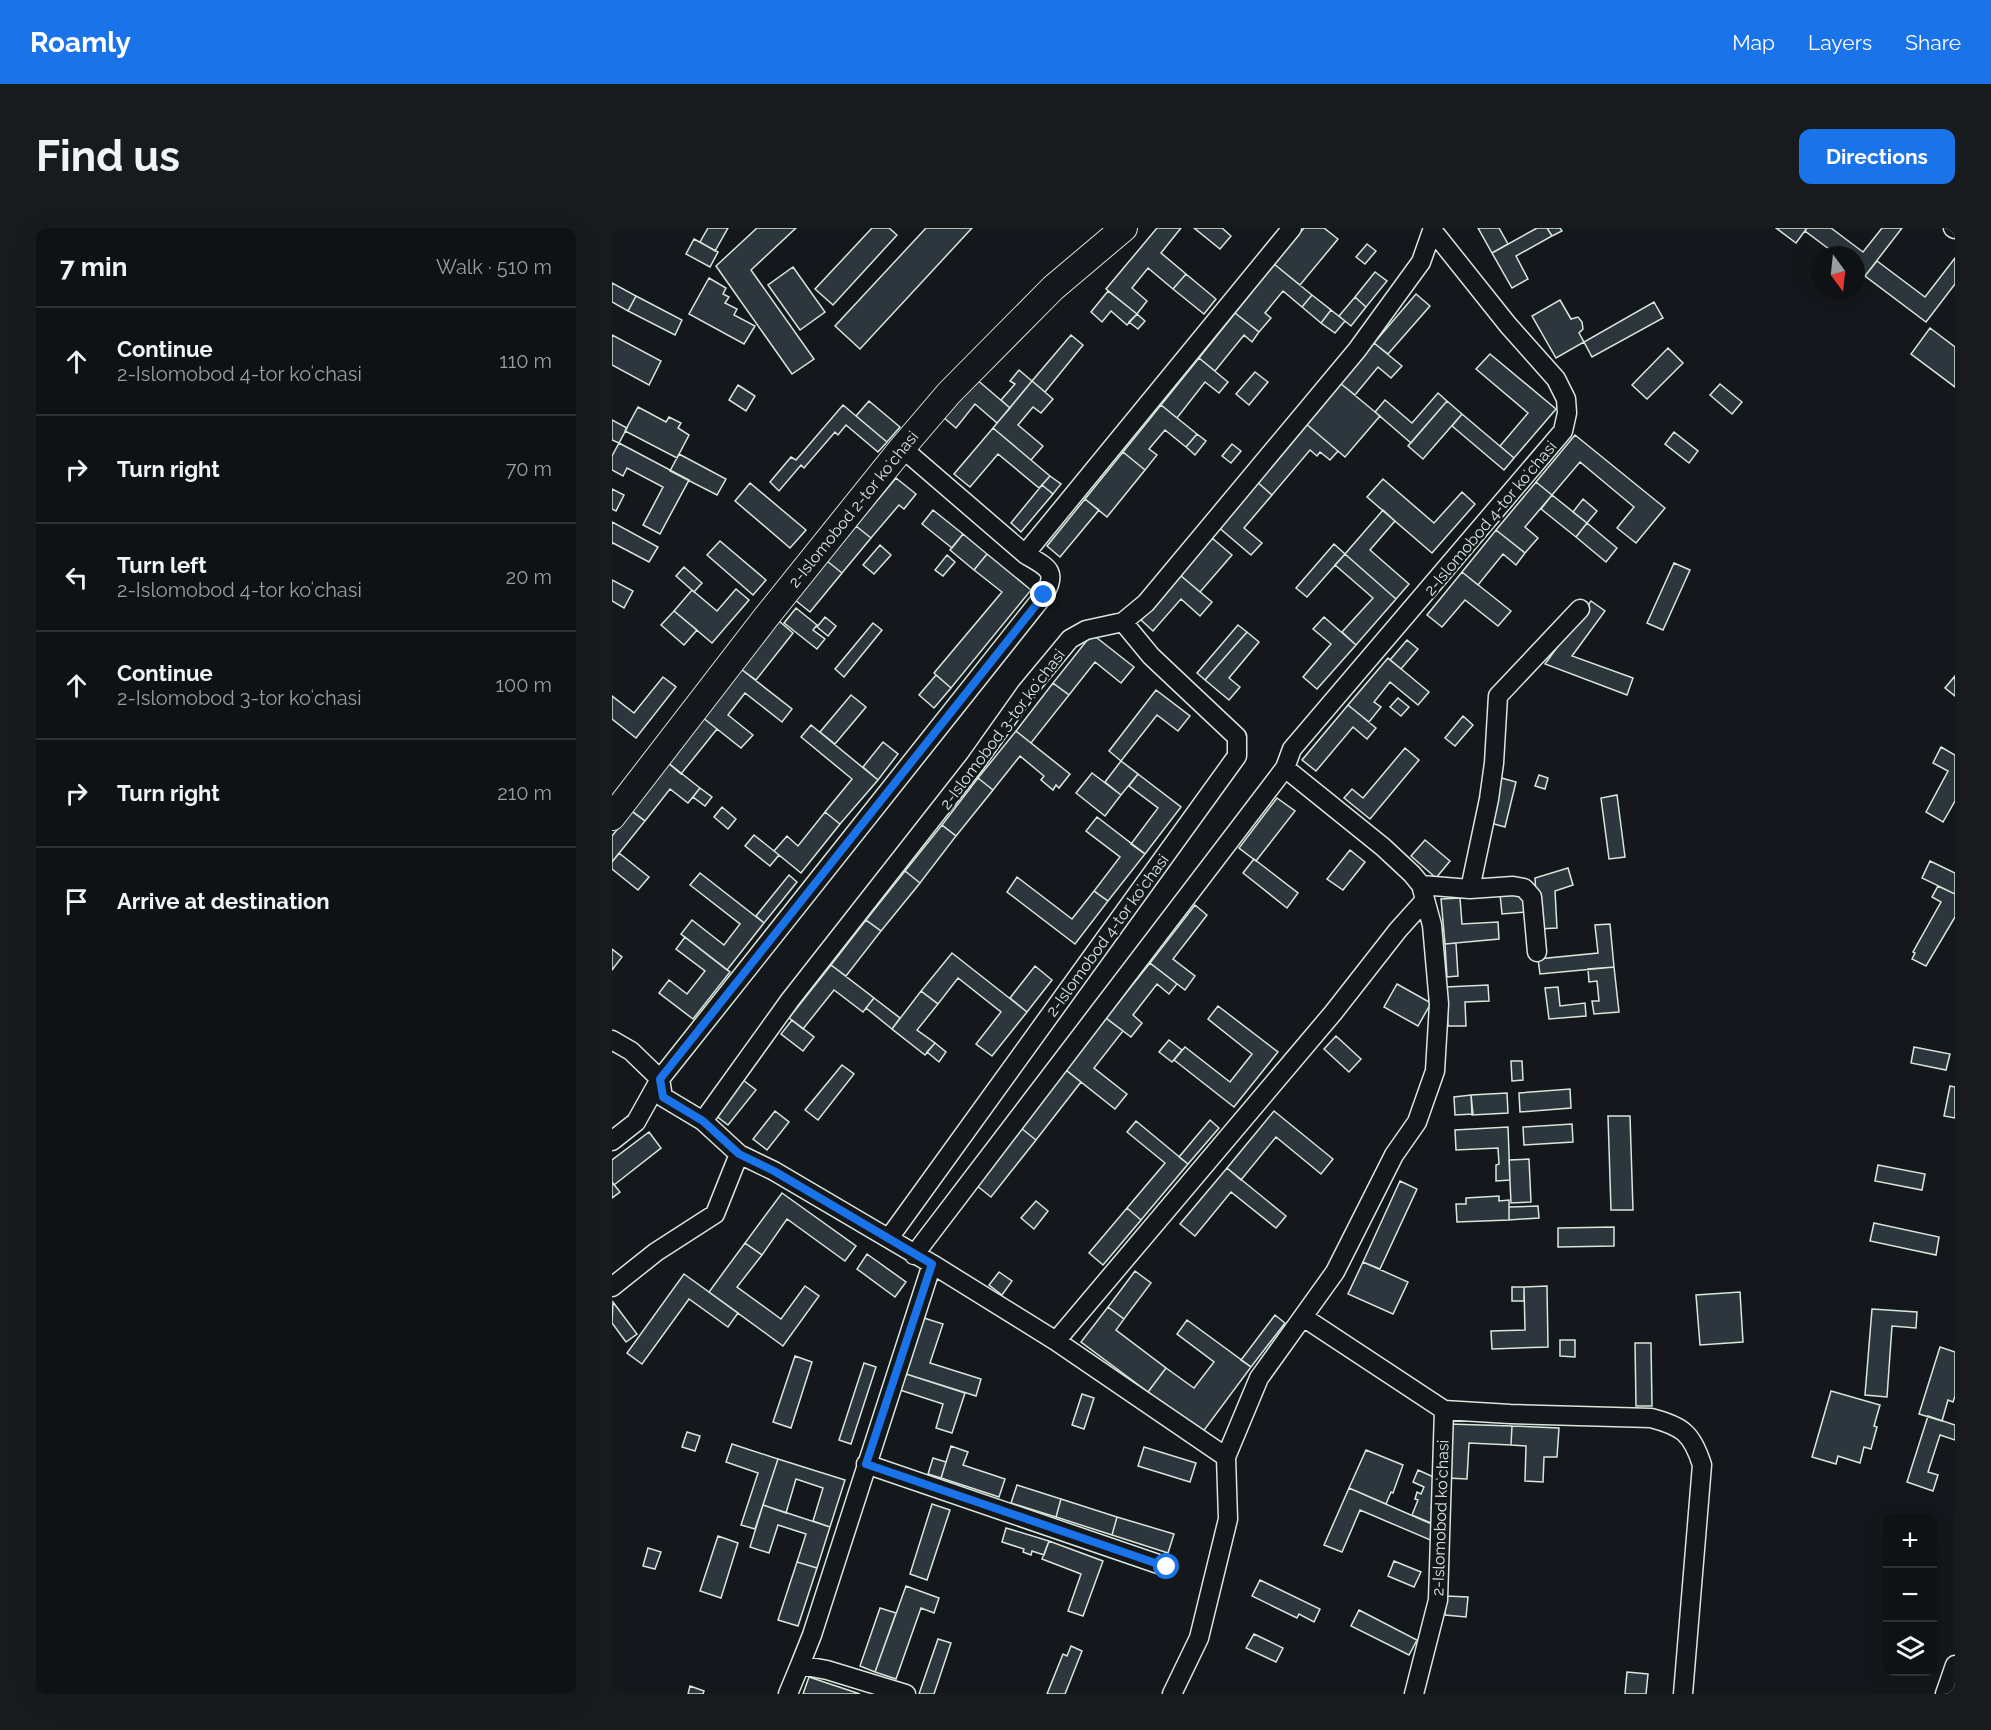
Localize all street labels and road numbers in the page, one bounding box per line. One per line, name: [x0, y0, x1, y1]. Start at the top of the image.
street label: 2-Islomobod 2-tor koʻchasi: [784, 427, 922, 591]
street label: 2-Islomobod 4-tor koʻchasi: [1420, 437, 1561, 599]
street label: 2-Islomobod 3-tor koʻchasi: [936, 645, 1069, 813]
street label: 2-Islomobod 4-tor koʻchasi: [1042, 851, 1173, 1020]
street label: 2-Islomobod koʻchasi: [1428, 1440, 1453, 1596]

